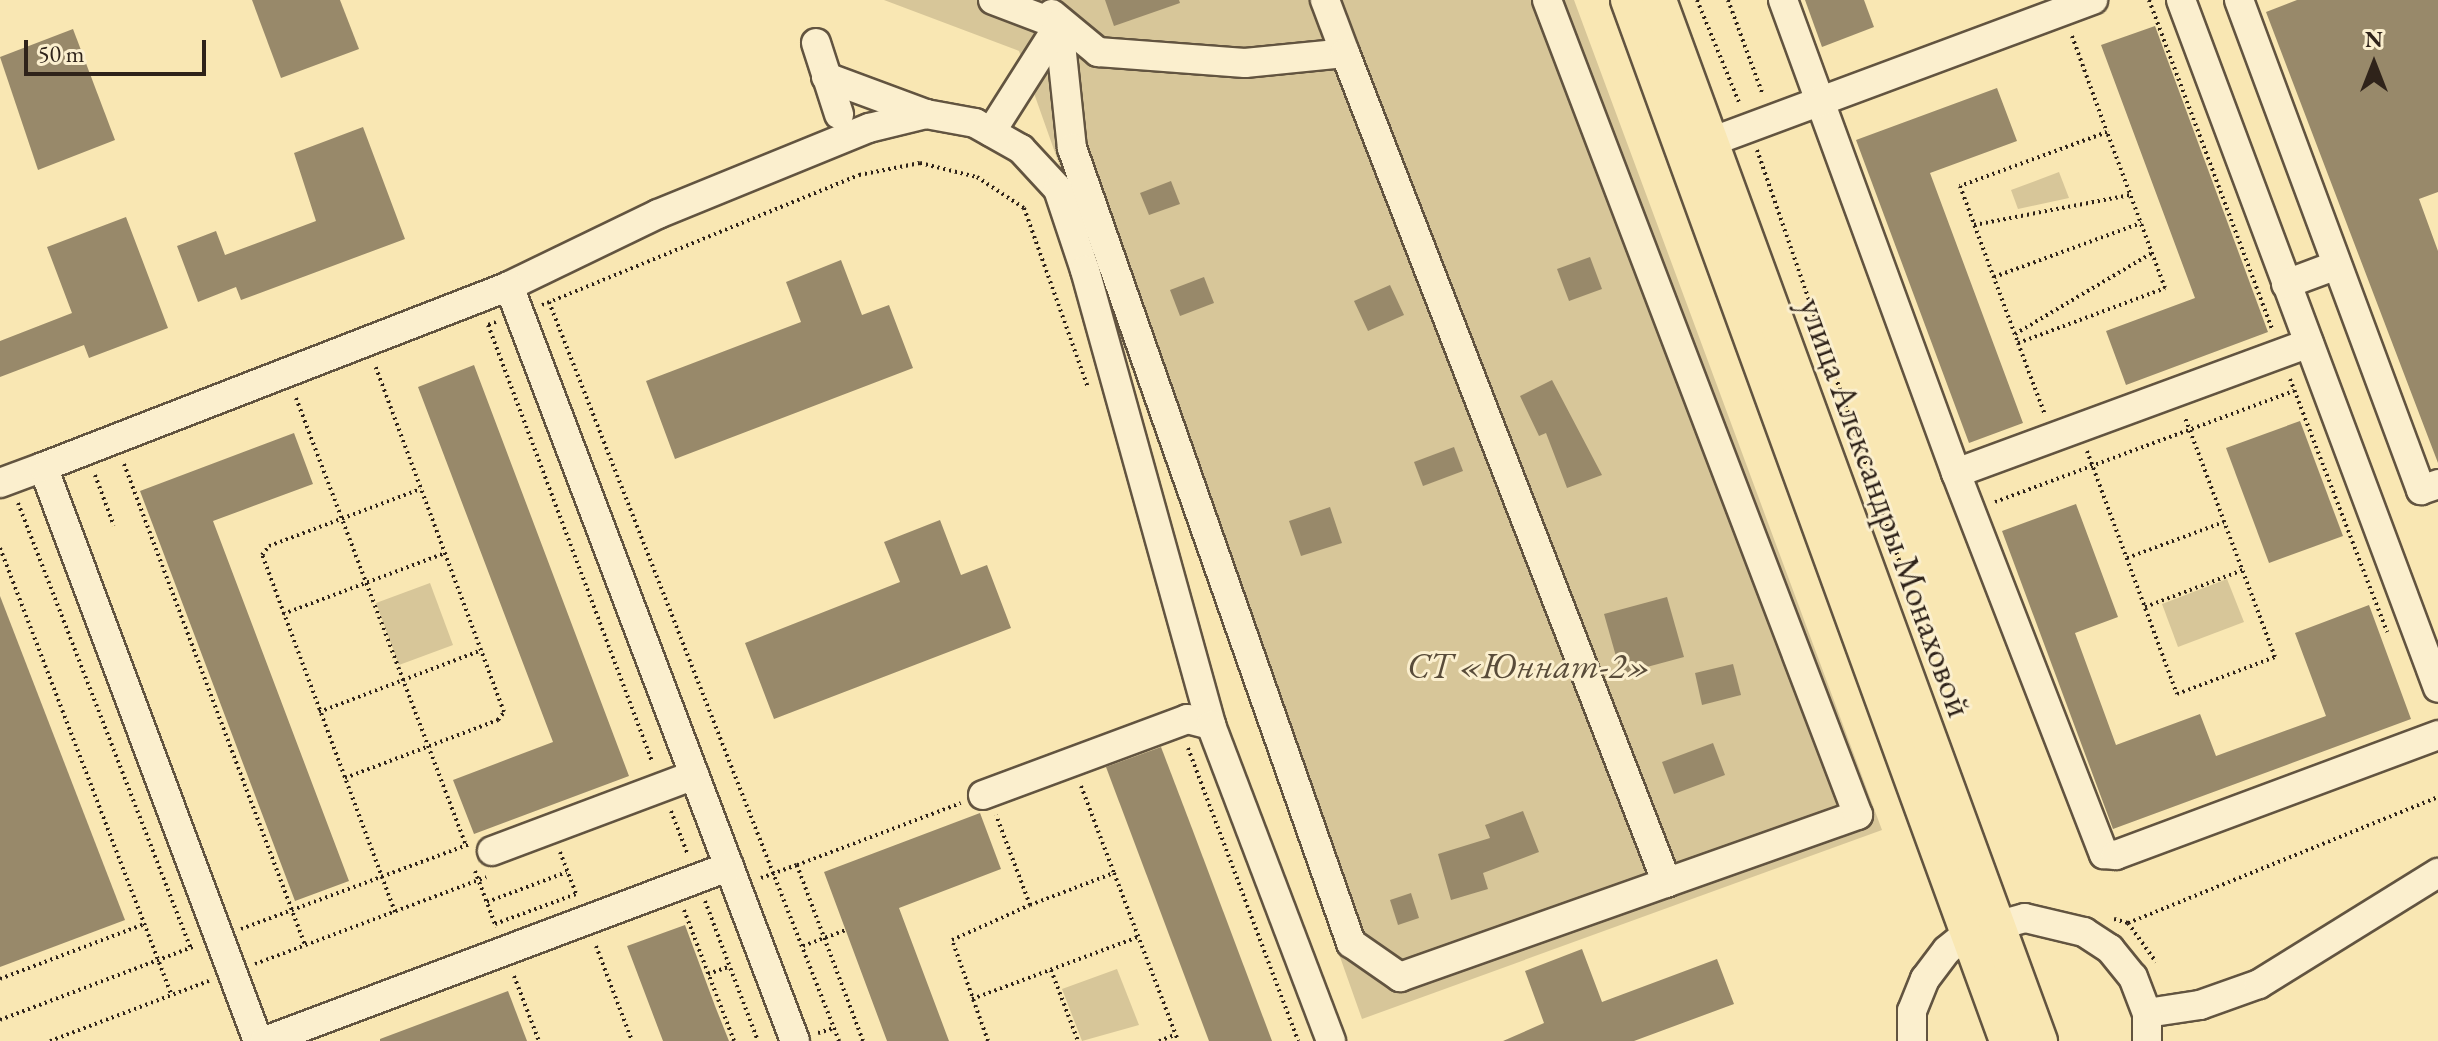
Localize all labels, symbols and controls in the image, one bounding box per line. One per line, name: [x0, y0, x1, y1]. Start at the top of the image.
scale bar: [28, 24, 210, 74]
north arrow: [2334, 24, 2414, 104]
text: N: [2365, 25, 2383, 54]
text: 50 m: [38, 38, 85, 69]
street label: улица Александры Монаховой: [1790, 292, 1982, 722]
park label: СТ «Юннат-2»: [1407, 644, 1651, 688]

